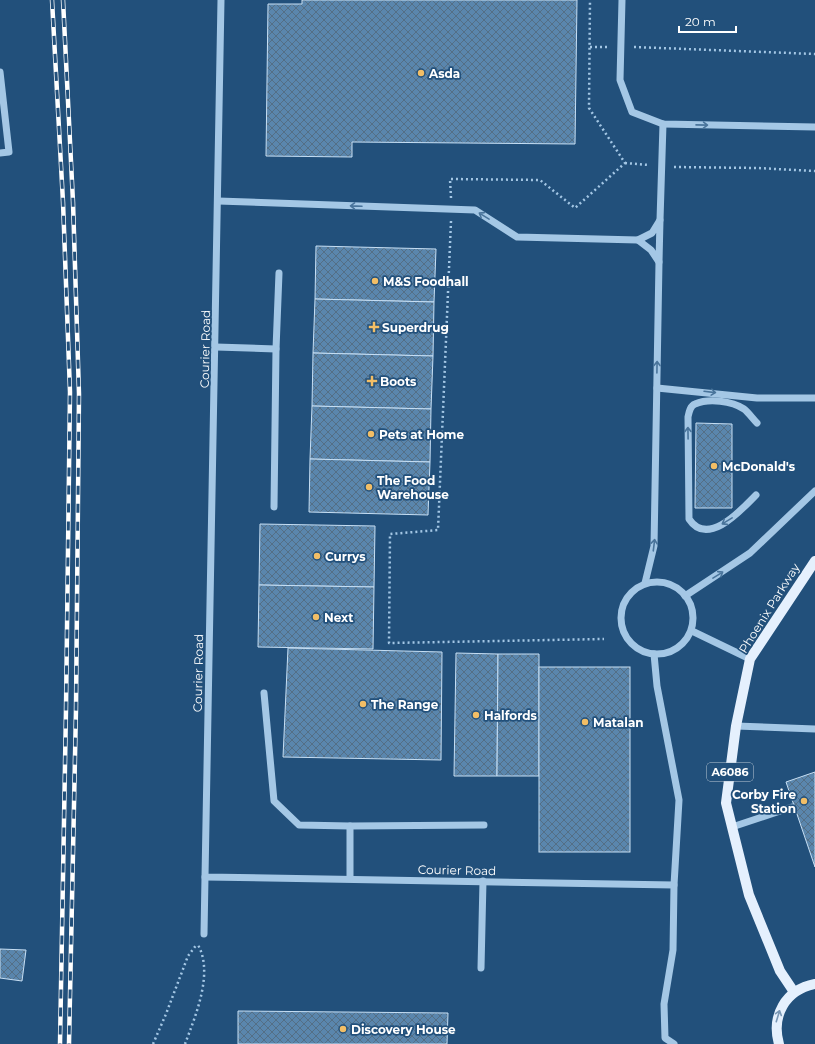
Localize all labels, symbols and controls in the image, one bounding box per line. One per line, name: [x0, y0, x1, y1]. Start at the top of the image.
scale bar: [679, 8, 736, 34]
text: 20 m: [685, 14, 716, 29]
place label: Asda: [428, 66, 460, 81]
marker: Asda: [416, 68, 426, 78]
one-way arrow: [695, 121, 708, 129]
one-way arrow: [350, 202, 363, 210]
one-way arrow: [479, 212, 490, 220]
place label: M&S Foodhall: [383, 274, 469, 289]
marker: M&S Foodhall: [370, 276, 380, 286]
street label: Courier Road: [197, 310, 213, 388]
place label: Superdrug: [382, 320, 449, 335]
marker: Superdrug: [369, 322, 379, 332]
one-way arrow: [653, 361, 661, 374]
place label: Boots: [380, 374, 417, 389]
marker: Boots: [367, 376, 377, 386]
one-way arrow: [703, 388, 716, 396]
place label: Pets at Home: [379, 427, 464, 442]
one-way arrow: [684, 427, 692, 440]
marker: Pets at Home: [366, 429, 376, 439]
place label: McDonald's: [722, 459, 796, 474]
marker: McDonald's: [709, 461, 719, 471]
place label: The Food Warehouse: [377, 473, 449, 502]
marker: The Food Warehouse: [364, 482, 374, 492]
one-way arrow: [721, 518, 733, 526]
one-way arrow: [650, 539, 657, 552]
place label: Currys: [325, 549, 366, 564]
marker: Currys: [312, 551, 322, 561]
street label: Phoenix Parkway: [735, 560, 803, 656]
one-way arrow: [712, 571, 723, 579]
place label: Next: [324, 610, 354, 625]
marker: Next: [311, 612, 321, 622]
street label: Courier Road: [190, 634, 206, 712]
place label: The Range: [371, 697, 439, 712]
marker: The Range: [358, 699, 368, 709]
place label: Halfords: [484, 708, 538, 723]
marker: Halfords: [471, 710, 481, 720]
place label: Matalan: [593, 715, 644, 730]
marker: Matalan: [580, 717, 590, 727]
road number: A6086: [707, 763, 753, 781]
place label: Corby Fire Station: [732, 787, 796, 816]
marker: Corby Fire Station: [799, 796, 809, 806]
street label: Courier Road: [418, 862, 496, 878]
one-way arrow: [775, 1009, 782, 1022]
place label: Discovery House: [351, 1022, 456, 1037]
marker: Discovery House: [338, 1024, 348, 1034]

